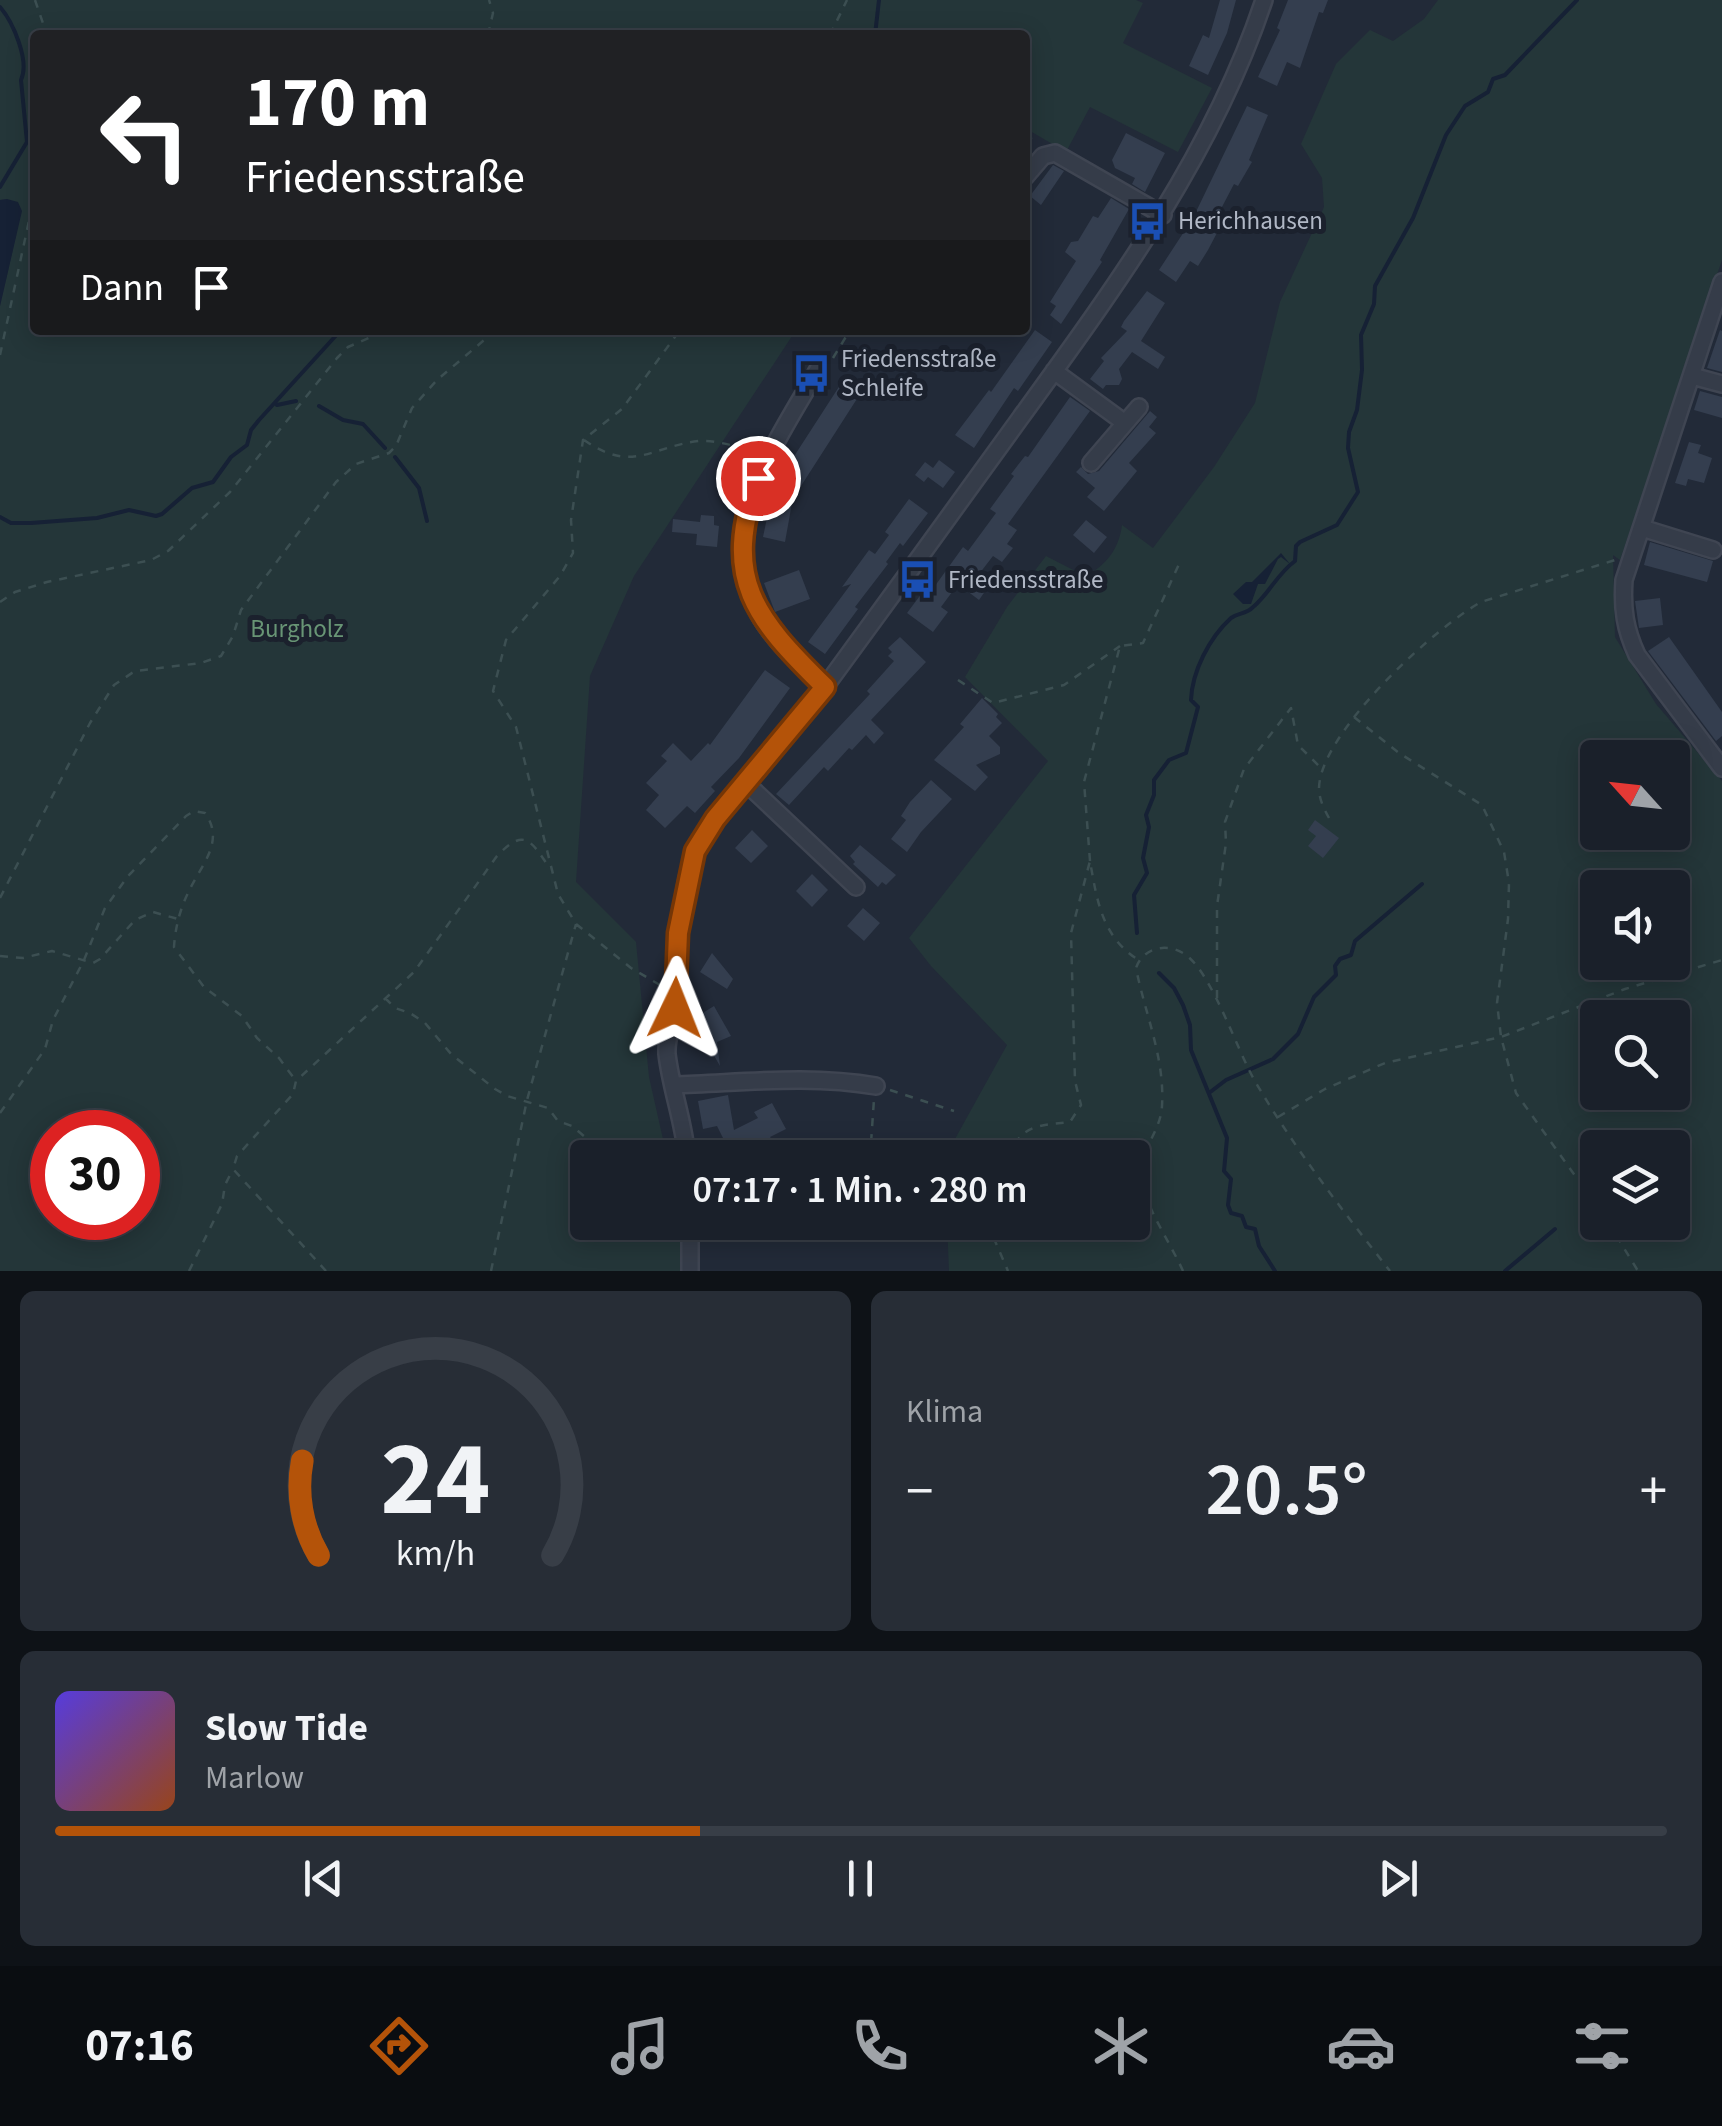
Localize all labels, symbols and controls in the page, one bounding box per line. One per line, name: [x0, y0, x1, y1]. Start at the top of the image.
text: 170 m: [245, 53, 430, 153]
icon: left: [80, 70, 210, 200]
text: Friedensstraße: [245, 146, 525, 210]
bus stop icon: Herichhausen: [1127, 200, 1169, 242]
place label: Herichhausen: [1178, 203, 1323, 239]
icon: arrive: [184, 260, 239, 315]
text: Dann: [80, 261, 164, 315]
place label: Friedensstraße Schleife: [841, 341, 996, 406]
bus stop icon: Friedensstraße Schleife: [790, 352, 832, 394]
pin: [716, 436, 801, 521]
icon: arrive: [731, 451, 786, 506]
bus stop icon: Friedensstraße: [897, 559, 939, 601]
place label: Friedensstraße: [948, 562, 1103, 598]
park label: Burgholz: [250, 611, 344, 647]
north arrow: [1580, 740, 1690, 850]
map controls: [1580, 740, 1690, 1240]
button: sound: [1580, 870, 1690, 980]
position arrow: [623, 956, 727, 1060]
button: search: [1580, 1000, 1690, 1110]
speed limit sign: 30: [30, 1110, 160, 1240]
button: layers: [1580, 1130, 1690, 1240]
text: 07:17 · 1 Min. · 280 m: [693, 1163, 1027, 1217]
text: Klima: [906, 1389, 983, 1435]
text: 24: [381, 1407, 490, 1555]
text: 20.5°: [1205, 1437, 1368, 1544]
text: −: [906, 1453, 933, 1531]
text: +: [1640, 1453, 1667, 1531]
text: km/h: [396, 1528, 475, 1579]
text: Slow Tide: [205, 1701, 368, 1755]
text: Marlow: [205, 1755, 304, 1801]
icon: previous: [296, 1851, 351, 1906]
icon: pause: [833, 1851, 888, 1906]
icon: next: [1371, 1851, 1426, 1906]
icon: directions: [364, 2011, 434, 2081]
icon: music: [605, 2011, 675, 2081]
icon: phone: [845, 2011, 915, 2081]
icon: climate: [1086, 2011, 1156, 2081]
icon: car: [1326, 2011, 1396, 2081]
icon: filters: [1567, 2011, 1637, 2081]
text: 07:16: [85, 2014, 194, 2078]

